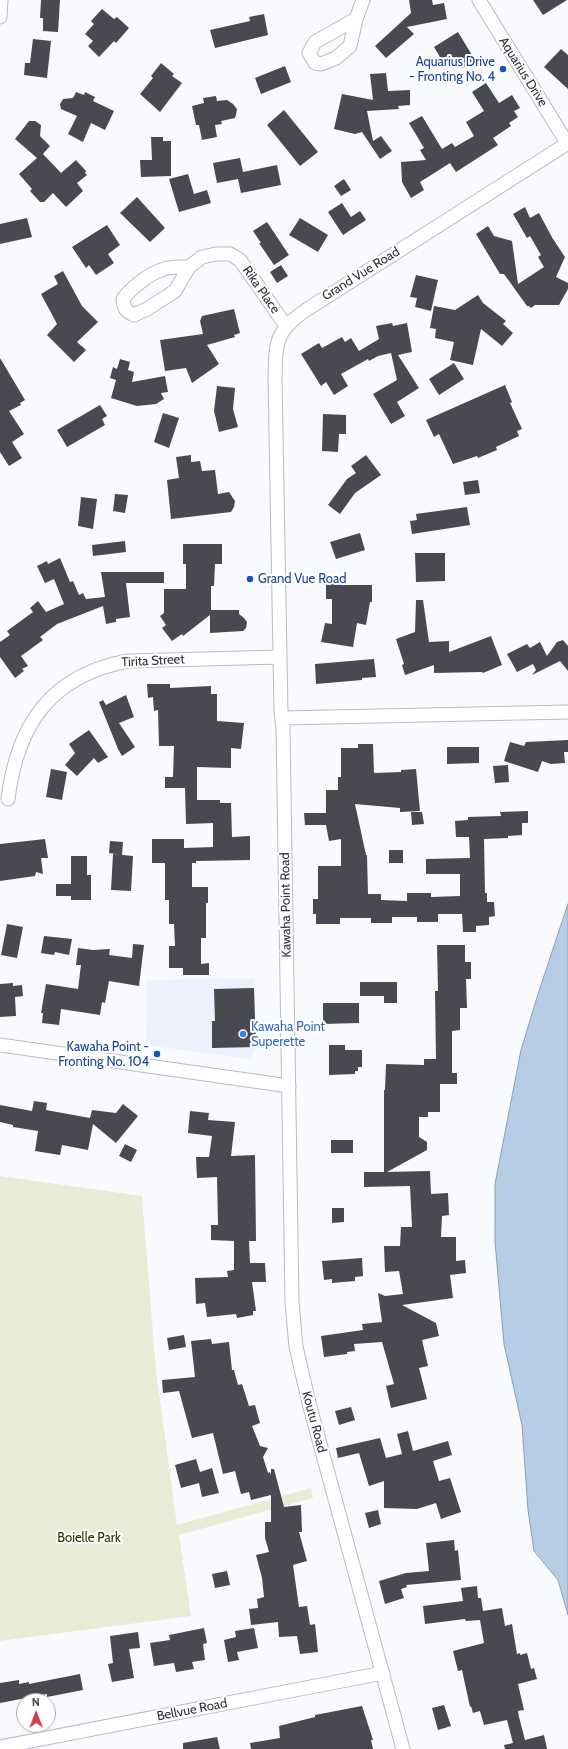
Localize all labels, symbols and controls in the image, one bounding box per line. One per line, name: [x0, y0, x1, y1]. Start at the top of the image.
street label: Aquarius Drive: [495, 34, 551, 110]
place label: Aquarius Drive - Fronting No. 4: [409, 54, 495, 85]
marker: Aquarius Drive - Fronting No. 4: [498, 64, 508, 74]
street label: Grand Vue Road: [319, 244, 403, 304]
street label: Rika Place: [239, 263, 283, 317]
place label: Grand Vue Road: [258, 571, 346, 587]
marker: Grand Vue Road: [245, 574, 255, 584]
street label: Tirita Street: [121, 652, 185, 670]
street label: Kawaha Point Road: [277, 852, 295, 958]
place label: Kawaha Point Superette: [251, 1019, 325, 1050]
marker: Kawaha Point Superette: [238, 1029, 248, 1039]
place label: Kawaha Point - Fronting No. 104: [58, 1039, 149, 1070]
marker: Kawaha Point - Fronting No. 104: [152, 1049, 162, 1059]
street label: Koutu Road: [298, 1389, 330, 1455]
park label: Boielle Park: [57, 1530, 121, 1546]
north arrow: [16, 1693, 56, 1733]
text: N: [32, 1695, 40, 1709]
street label: Bellvue Road: [155, 1696, 229, 1724]

